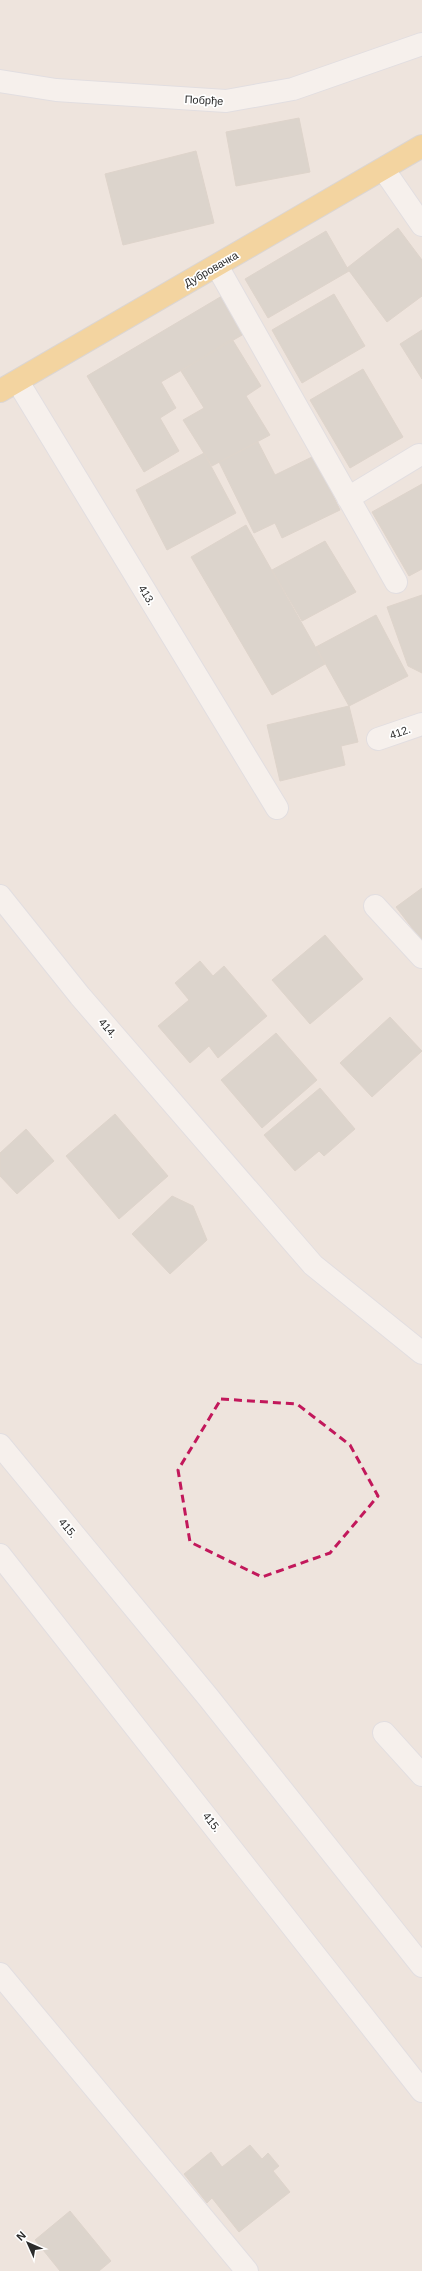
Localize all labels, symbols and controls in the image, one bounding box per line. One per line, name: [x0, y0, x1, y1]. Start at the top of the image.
street label: Побрђе: [184, 93, 224, 107]
street label: Дубровачка: [182, 248, 241, 289]
street label: 413.: [136, 583, 158, 607]
street label: 412.: [388, 723, 412, 741]
street label: 414.: [96, 1016, 120, 1040]
street label: 415.: [57, 1516, 79, 1540]
street label: 415.: [201, 1810, 223, 1834]
north arrow: [8, 2223, 48, 2263]
text: N: [14, 2229, 28, 2243]

